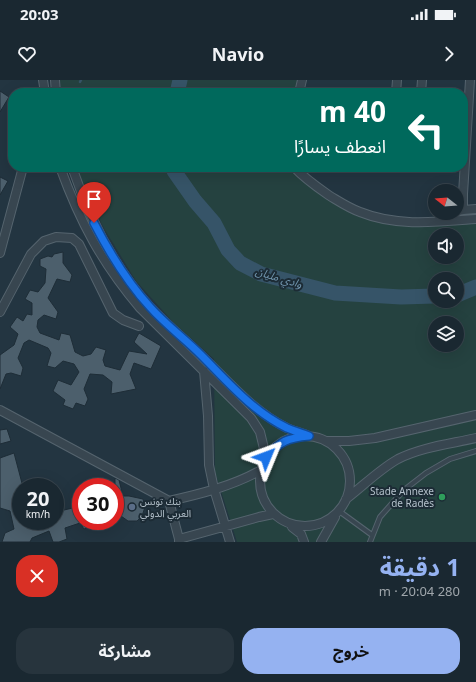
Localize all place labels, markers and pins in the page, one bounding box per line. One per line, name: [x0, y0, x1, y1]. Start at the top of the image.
pin: [77, 182, 111, 223]
place label: Stade Annexe de Radès: [370, 484, 434, 510]
marker: Stade Annexe de Radès: [437, 492, 447, 502]
place label: بنك تونس العربي الدولي: [140, 494, 191, 521]
marker: بنك تونس العربي الدولي: [127, 502, 137, 512]

